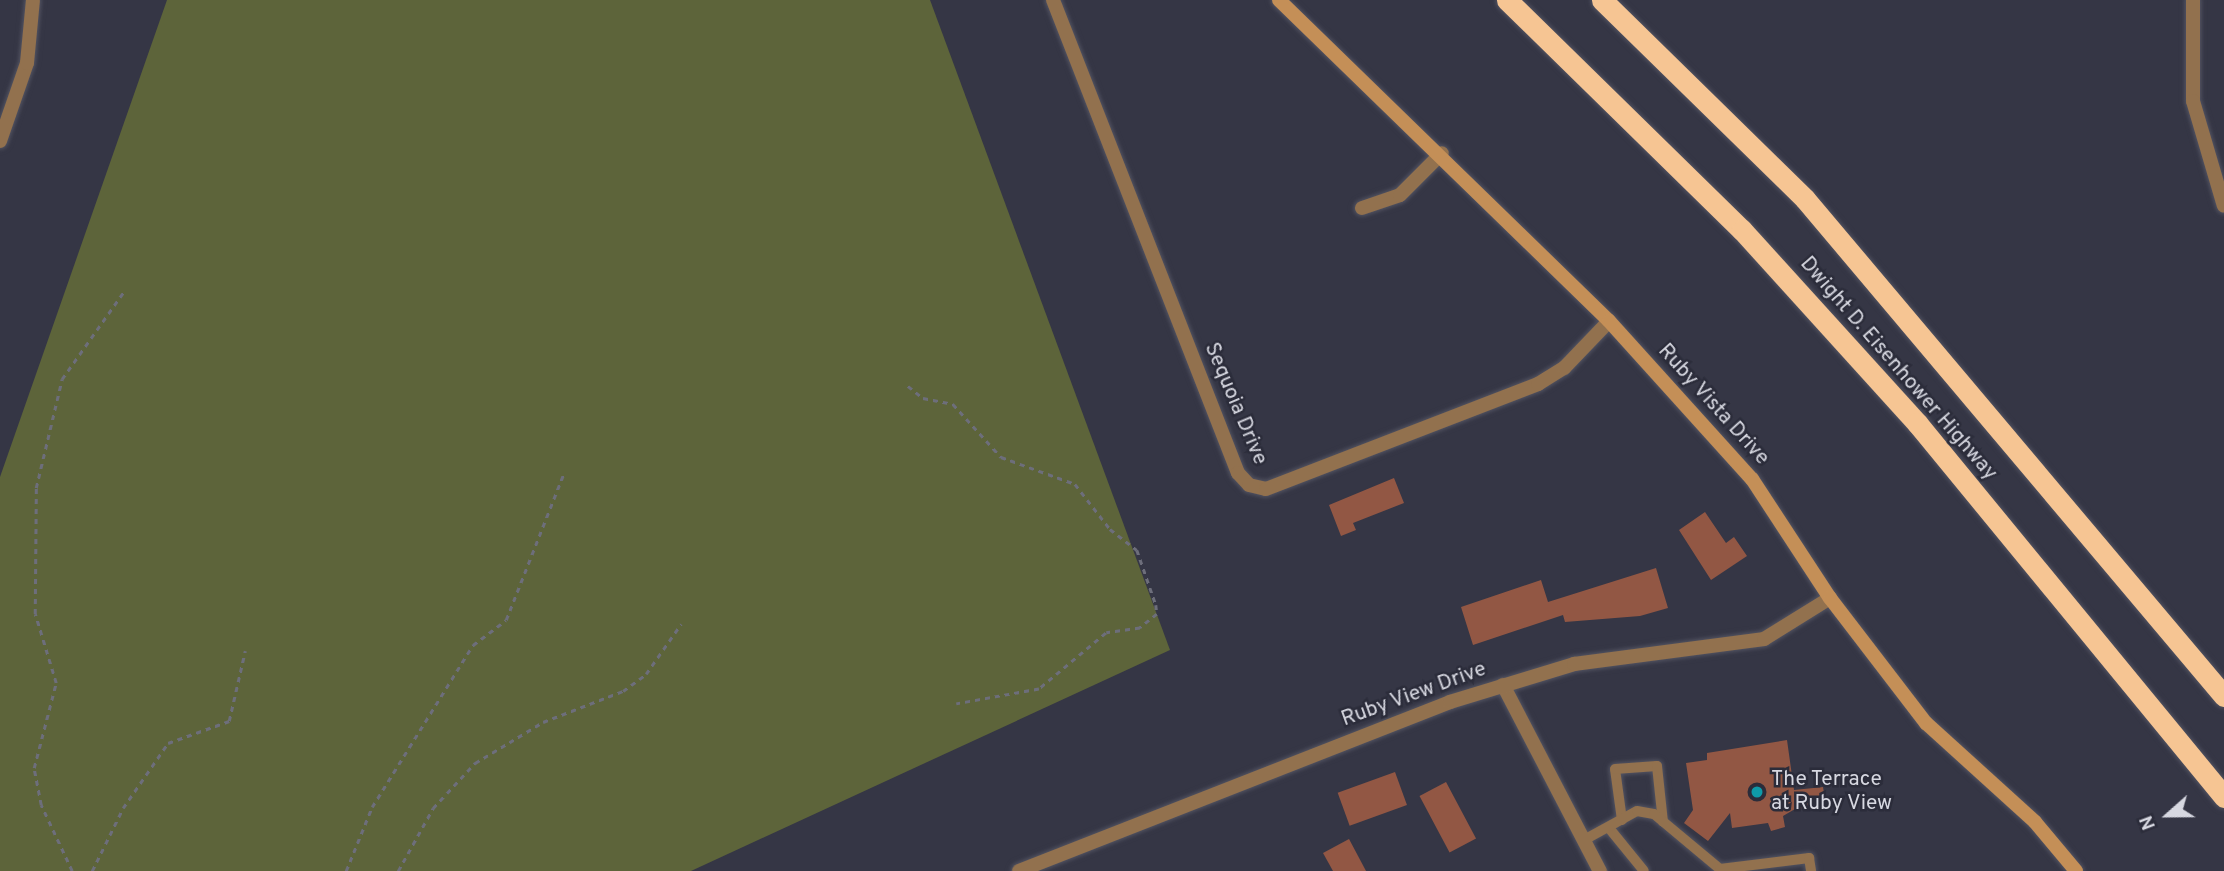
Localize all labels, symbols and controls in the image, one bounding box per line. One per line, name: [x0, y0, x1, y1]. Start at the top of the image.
street label: Dwight D. Eisenhower Highway: [1794, 252, 2002, 486]
street label: Sequoia Drive: [1198, 339, 1272, 469]
street label: Ruby Vista Drive: [1652, 339, 1774, 471]
street label: Ruby View Drive: [1338, 657, 1490, 733]
place label: The Terrace at Ruby View: [1771, 767, 1893, 817]
north arrow: [2133, 780, 2203, 850]
marker: The Terrace at Ruby View: [1749, 784, 1765, 800]
text: N: [2135, 812, 2162, 833]

